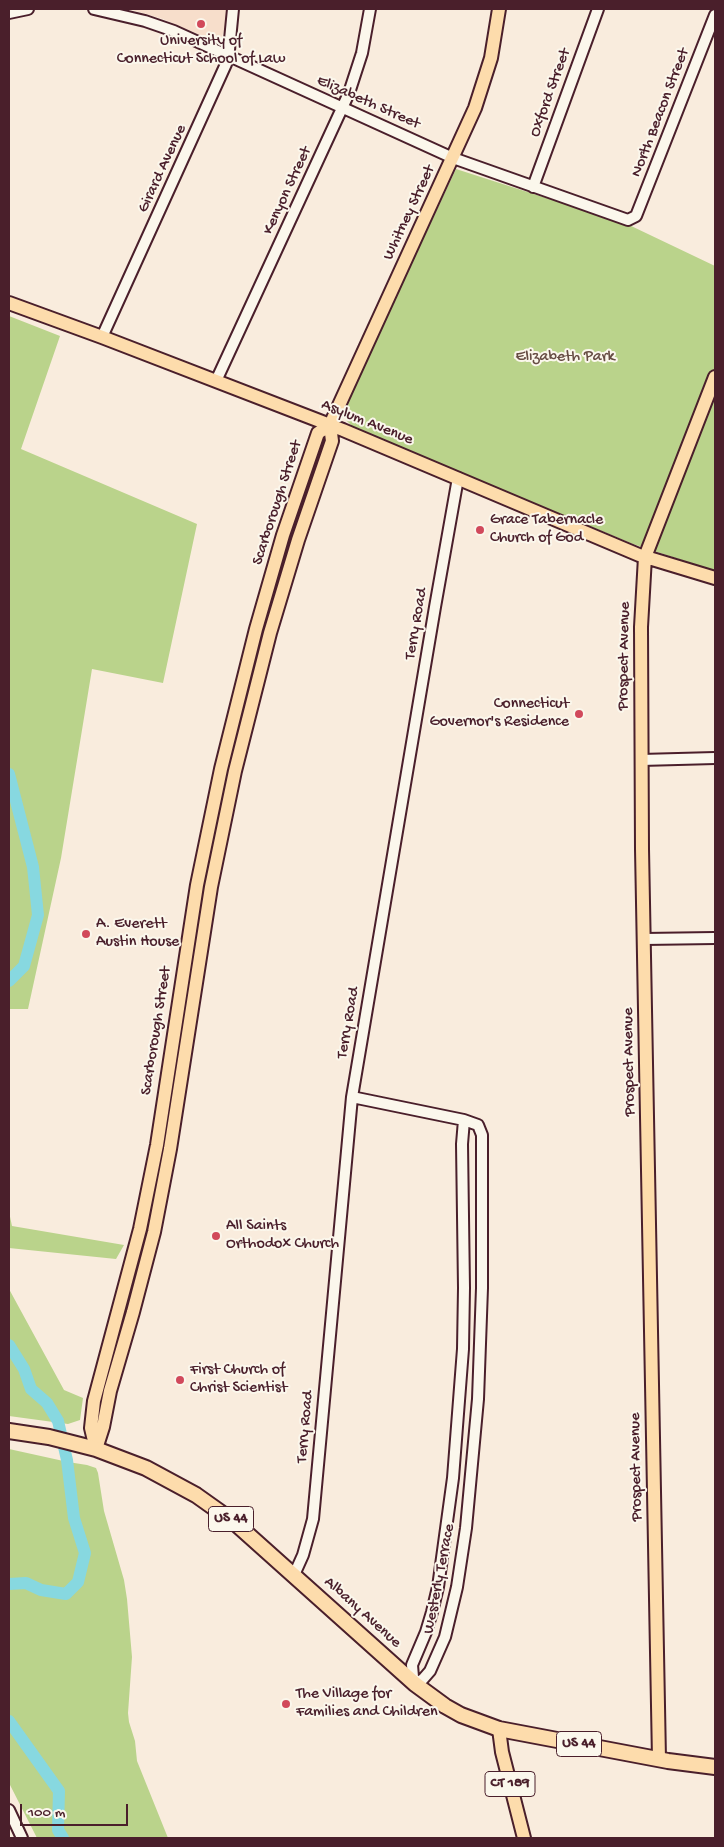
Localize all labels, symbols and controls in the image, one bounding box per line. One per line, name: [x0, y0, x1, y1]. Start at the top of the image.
marker: University of Connecticut School of Law: [195, 18, 207, 30]
place label: University of Connecticut School of Law: [117, 32, 285, 70]
street label: Oxford Street: [526, 46, 576, 140]
street label: North Beacon Street: [628, 46, 694, 180]
street label: Elizabeth Street: [313, 72, 423, 134]
street label: Girard Avenue: [134, 122, 192, 216]
street label: Kenyon Street: [259, 144, 317, 238]
street label: Whitney Street: [380, 163, 440, 263]
park label: Elizabeth Park: [515, 348, 615, 368]
street label: Asylum Avenue: [318, 396, 416, 450]
street label: Scarborough Street: [249, 438, 307, 568]
place label: Grace Tabernacle Church of God: [490, 511, 603, 549]
marker: Grace Tabernacle Church of God: [474, 524, 486, 536]
street label: Terry Road: [401, 587, 433, 661]
street label: Prospect Avenue: [614, 601, 636, 711]
place label: Connecticut Governor's Residence: [429, 695, 569, 733]
marker: Connecticut Governor's Residence: [573, 708, 585, 720]
place label: A. Everett Austin House: [96, 915, 179, 953]
marker: A. Everett Austin House: [80, 928, 92, 940]
street label: Scarborough Street: [137, 965, 177, 1097]
street label: Terry Road: [333, 986, 365, 1060]
street label: Prospect Avenue: [619, 1007, 641, 1117]
place label: All Saints Orthodox Church: [226, 1217, 339, 1255]
marker: All Saints Orthodox Church: [210, 1230, 222, 1242]
place label: First Church of Christ Scientist: [190, 1361, 287, 1399]
marker: First Church of Christ Scientist: [174, 1374, 186, 1386]
street label: Terry Road: [293, 1390, 319, 1464]
street label: Prospect Avenue: [626, 1412, 648, 1522]
road number: US 44: [208, 1506, 254, 1532]
street label: Westerly Terrace: [420, 1522, 460, 1636]
street label: Albany Avenue: [319, 1573, 405, 1653]
place label: The Village for Families and Children: [296, 1685, 438, 1723]
marker: The Village for Families and Children: [280, 1698, 292, 1710]
road number: US 44: [556, 1732, 602, 1756]
road number: CT 189: [485, 1772, 535, 1796]
scale bar: [22, 1794, 130, 1826]
text: 100 m: [28, 1804, 65, 1822]

